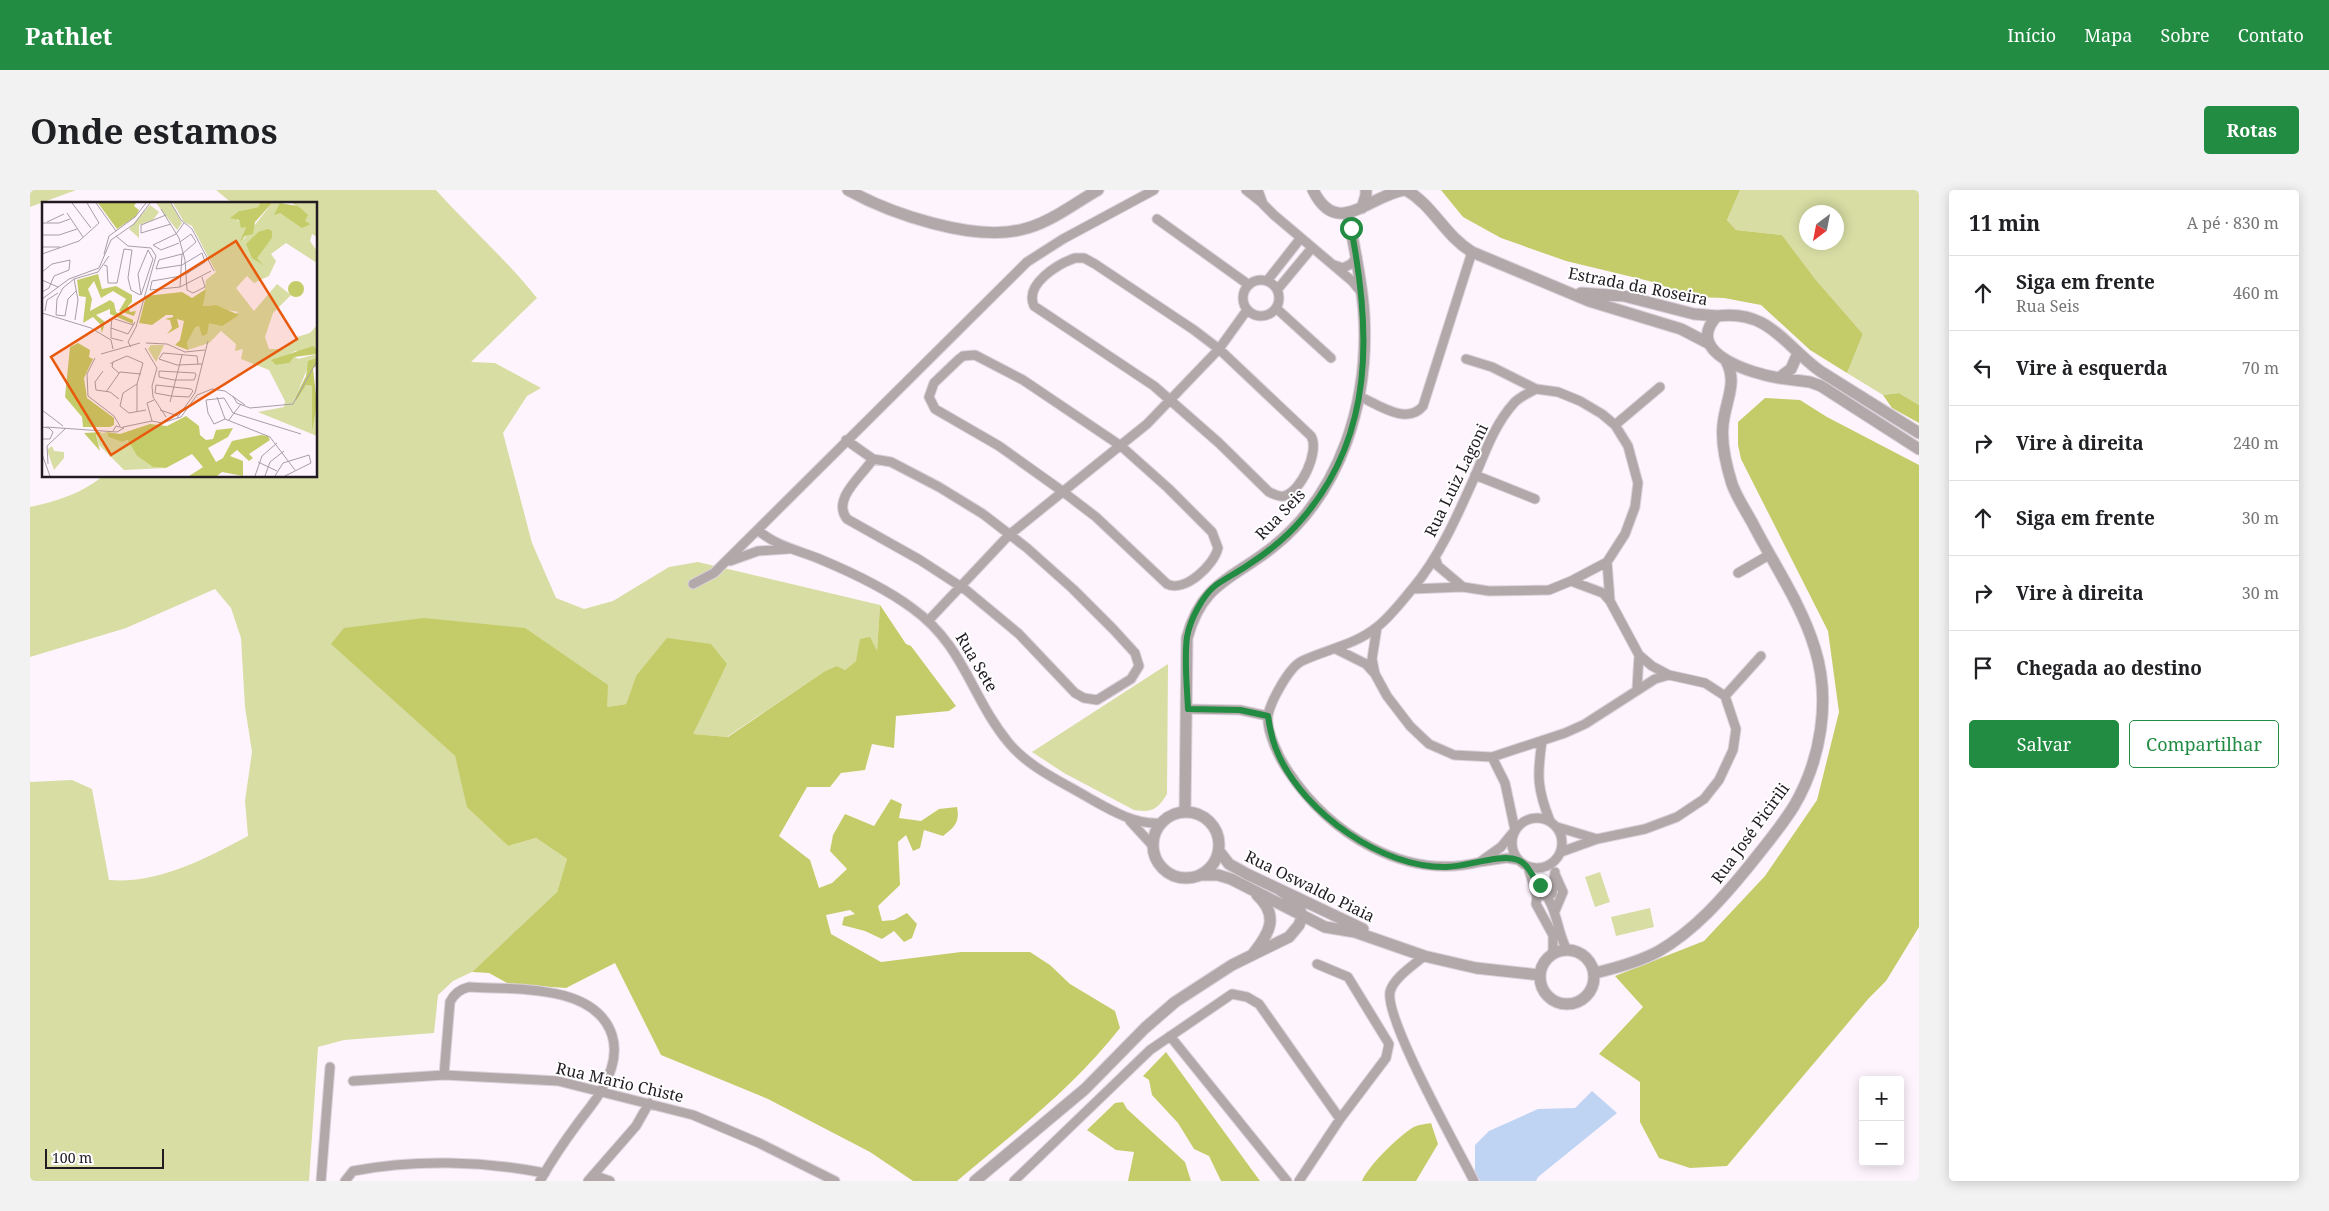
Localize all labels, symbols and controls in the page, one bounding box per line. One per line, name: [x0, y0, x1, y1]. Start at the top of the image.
text: Pathlet: [25, 19, 112, 52]
text: Início: [2007, 23, 2056, 47]
text: Mapa: [2084, 23, 2132, 47]
text: Sobre: [2160, 23, 2210, 47]
text: Contato: [2238, 23, 2304, 47]
button: Rotas: [2204, 106, 2299, 154]
text: Onde estamos: [30, 107, 278, 154]
inset map: [42, 202, 318, 478]
north arrow: [1799, 205, 1844, 250]
text: 11 min: [1969, 209, 2040, 237]
text: A pé · 830 m: [2187, 212, 2279, 234]
route start: [1340, 217, 1363, 240]
street label: Estrada da Roseira: [1566, 262, 1710, 310]
text: Siga em frente: [2016, 269, 2155, 295]
icon: ahead: [1969, 279, 1997, 307]
text: 460 m: [2233, 282, 2279, 304]
text: Rua Seis: [2016, 295, 2079, 317]
icon: left: [1969, 354, 1997, 382]
text: Vire à esquerda: [2016, 355, 2168, 381]
text: 70 m: [2242, 357, 2279, 379]
street label: Rua Luiz Lagoni: [1419, 420, 1493, 540]
icon: right: [1969, 429, 1997, 457]
text: Vire à direita: [2016, 430, 2144, 456]
text: 240 m: [2233, 432, 2279, 454]
street label: Rua Seis: [1250, 484, 1310, 544]
icon: ahead: [1969, 504, 1997, 532]
text: Siga em frente: [2016, 505, 2155, 531]
text: 30 m: [2242, 507, 2279, 529]
icon: right: [1969, 579, 1997, 607]
text: Vire à direita: [2016, 580, 2144, 606]
text: 30 m: [2242, 582, 2279, 604]
street label: Rua Sete: [951, 628, 1003, 696]
icon: arrive: [1969, 654, 1997, 682]
text: Chegada ao destino: [2016, 655, 2202, 681]
button: Salvar: [1969, 720, 2119, 768]
button: Compartilhar: [2129, 720, 2279, 768]
street label: Rua José Picirili: [1706, 778, 1794, 888]
street label: Rua Oswaldo Piaia: [1241, 845, 1379, 927]
route end: [1529, 874, 1552, 897]
street label: Rua Mario Chiste: [554, 1057, 686, 1107]
map controls: [1859, 1076, 1904, 1166]
button: +: [1859, 1076, 1904, 1121]
button: −: [1859, 1121, 1904, 1166]
scale bar: [45, 1146, 164, 1169]
text: 100 m: [52, 1148, 92, 1167]

